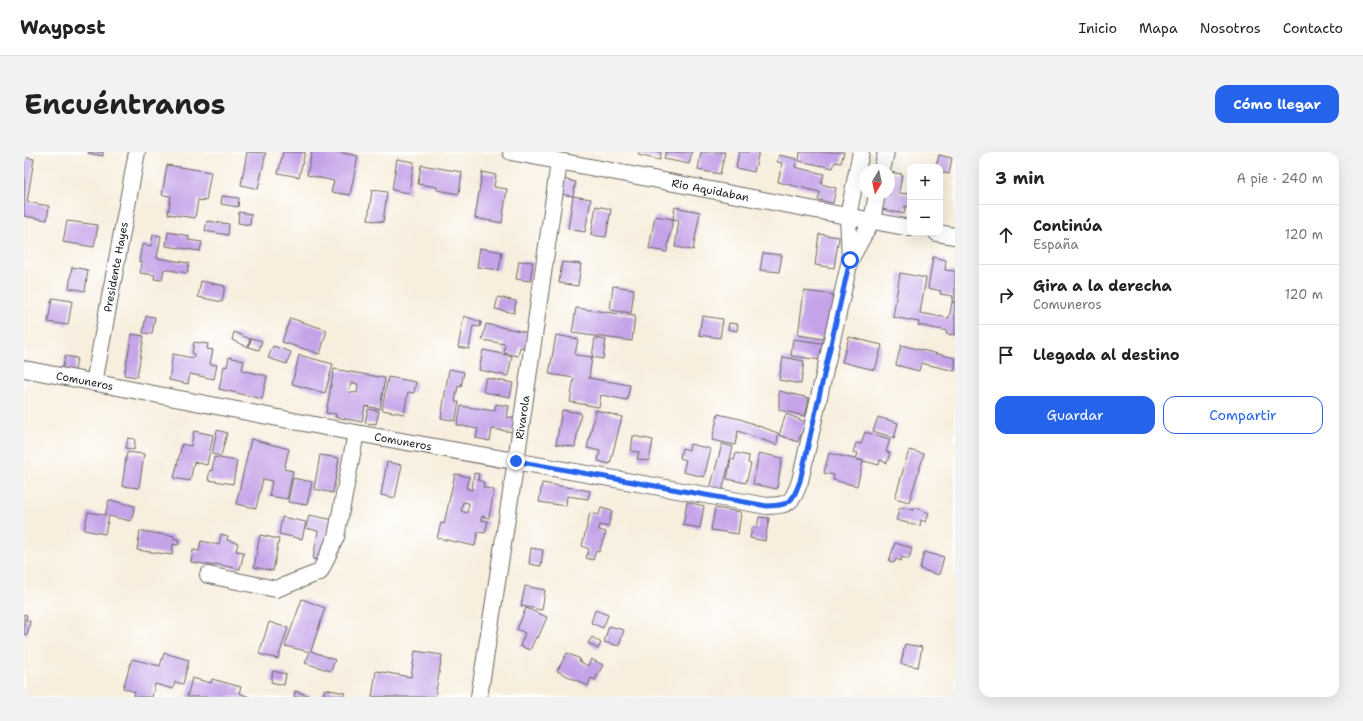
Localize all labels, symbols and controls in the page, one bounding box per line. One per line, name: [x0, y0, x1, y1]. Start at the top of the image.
text: Waypost: [20, 15, 105, 40]
text: Inicio: [1079, 19, 1117, 37]
text: Mapa: [1139, 19, 1178, 37]
text: Nosotros: [1200, 19, 1261, 37]
text: Contacto: [1283, 19, 1343, 37]
text: Encuéntranos: [24, 85, 226, 123]
button: Cómo llegar: [1215, 85, 1339, 123]
north arrow: [859, 164, 895, 200]
map controls: [907, 164, 943, 236]
button: +: [907, 164, 943, 200]
text: 3 min: [995, 167, 1045, 189]
text: A pie · 240 m: [1237, 170, 1323, 187]
street label: Rio Aquidaban: [670, 176, 751, 205]
button: −: [907, 200, 943, 236]
text: Continúa: [1033, 216, 1102, 236]
street label: Presidente Hayes: [100, 221, 132, 313]
icon: ahead: [995, 224, 1017, 246]
text: 120 m: [1285, 226, 1323, 243]
text: España: [1033, 236, 1079, 253]
route start: [841, 251, 859, 269]
text: Gira a la derecha: [1033, 276, 1172, 296]
icon: right: [995, 284, 1017, 306]
text: 120 m: [1285, 286, 1323, 303]
text: Comuneros: [1033, 296, 1102, 313]
icon: arrive: [995, 344, 1017, 366]
text: Llegada al destino: [1033, 345, 1180, 365]
street label: Comuneros: [55, 368, 115, 394]
street label: Rivarola: [512, 394, 533, 440]
button: Guardar: [995, 396, 1155, 434]
button: Compartir: [1163, 396, 1323, 434]
street label: Comuneros: [373, 429, 433, 454]
route end: [507, 452, 525, 470]

